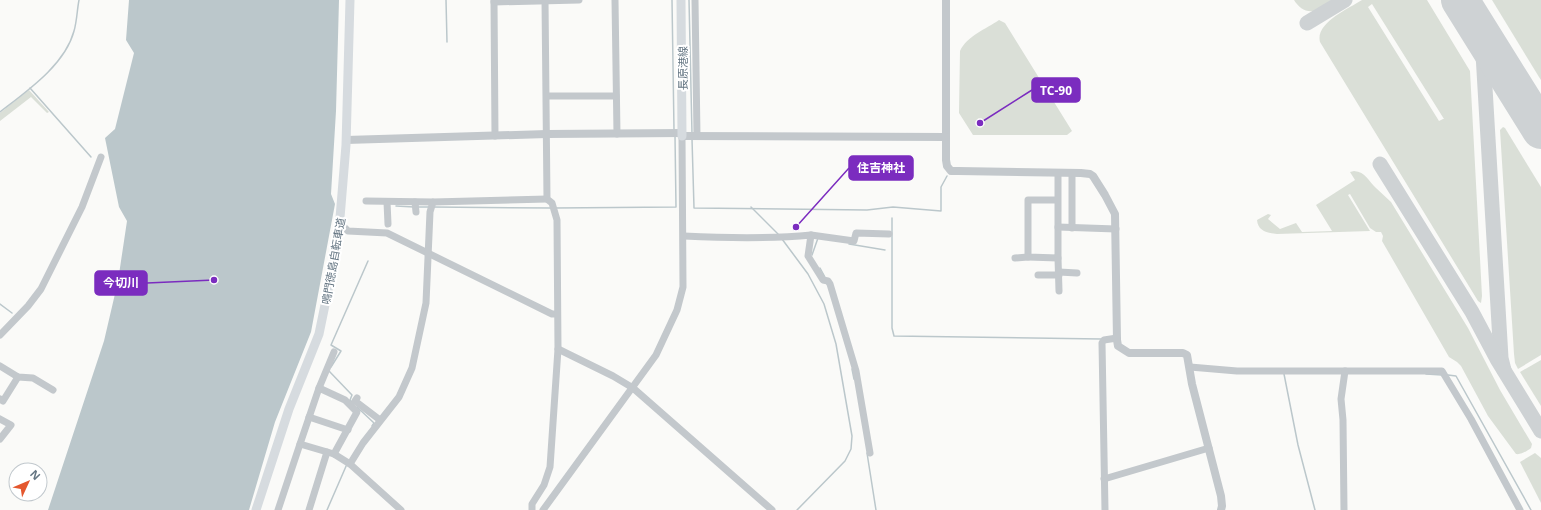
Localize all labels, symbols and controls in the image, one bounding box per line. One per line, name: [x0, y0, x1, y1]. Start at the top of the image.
street label: 長原港線: [675, 46, 690, 90]
callout: TC-90: [1032, 78, 1080, 102]
text: TC-90: [1040, 82, 1072, 99]
callout: 住吉神社: [849, 156, 913, 180]
text: 住吉神社: [857, 159, 905, 176]
street label: 鳴門徳島自転車道: [318, 216, 348, 306]
callout: 今切川: [95, 271, 147, 295]
text: 今切川: [103, 274, 139, 291]
north arrow: [8, 462, 48, 502]
text: N: [27, 466, 44, 483]

